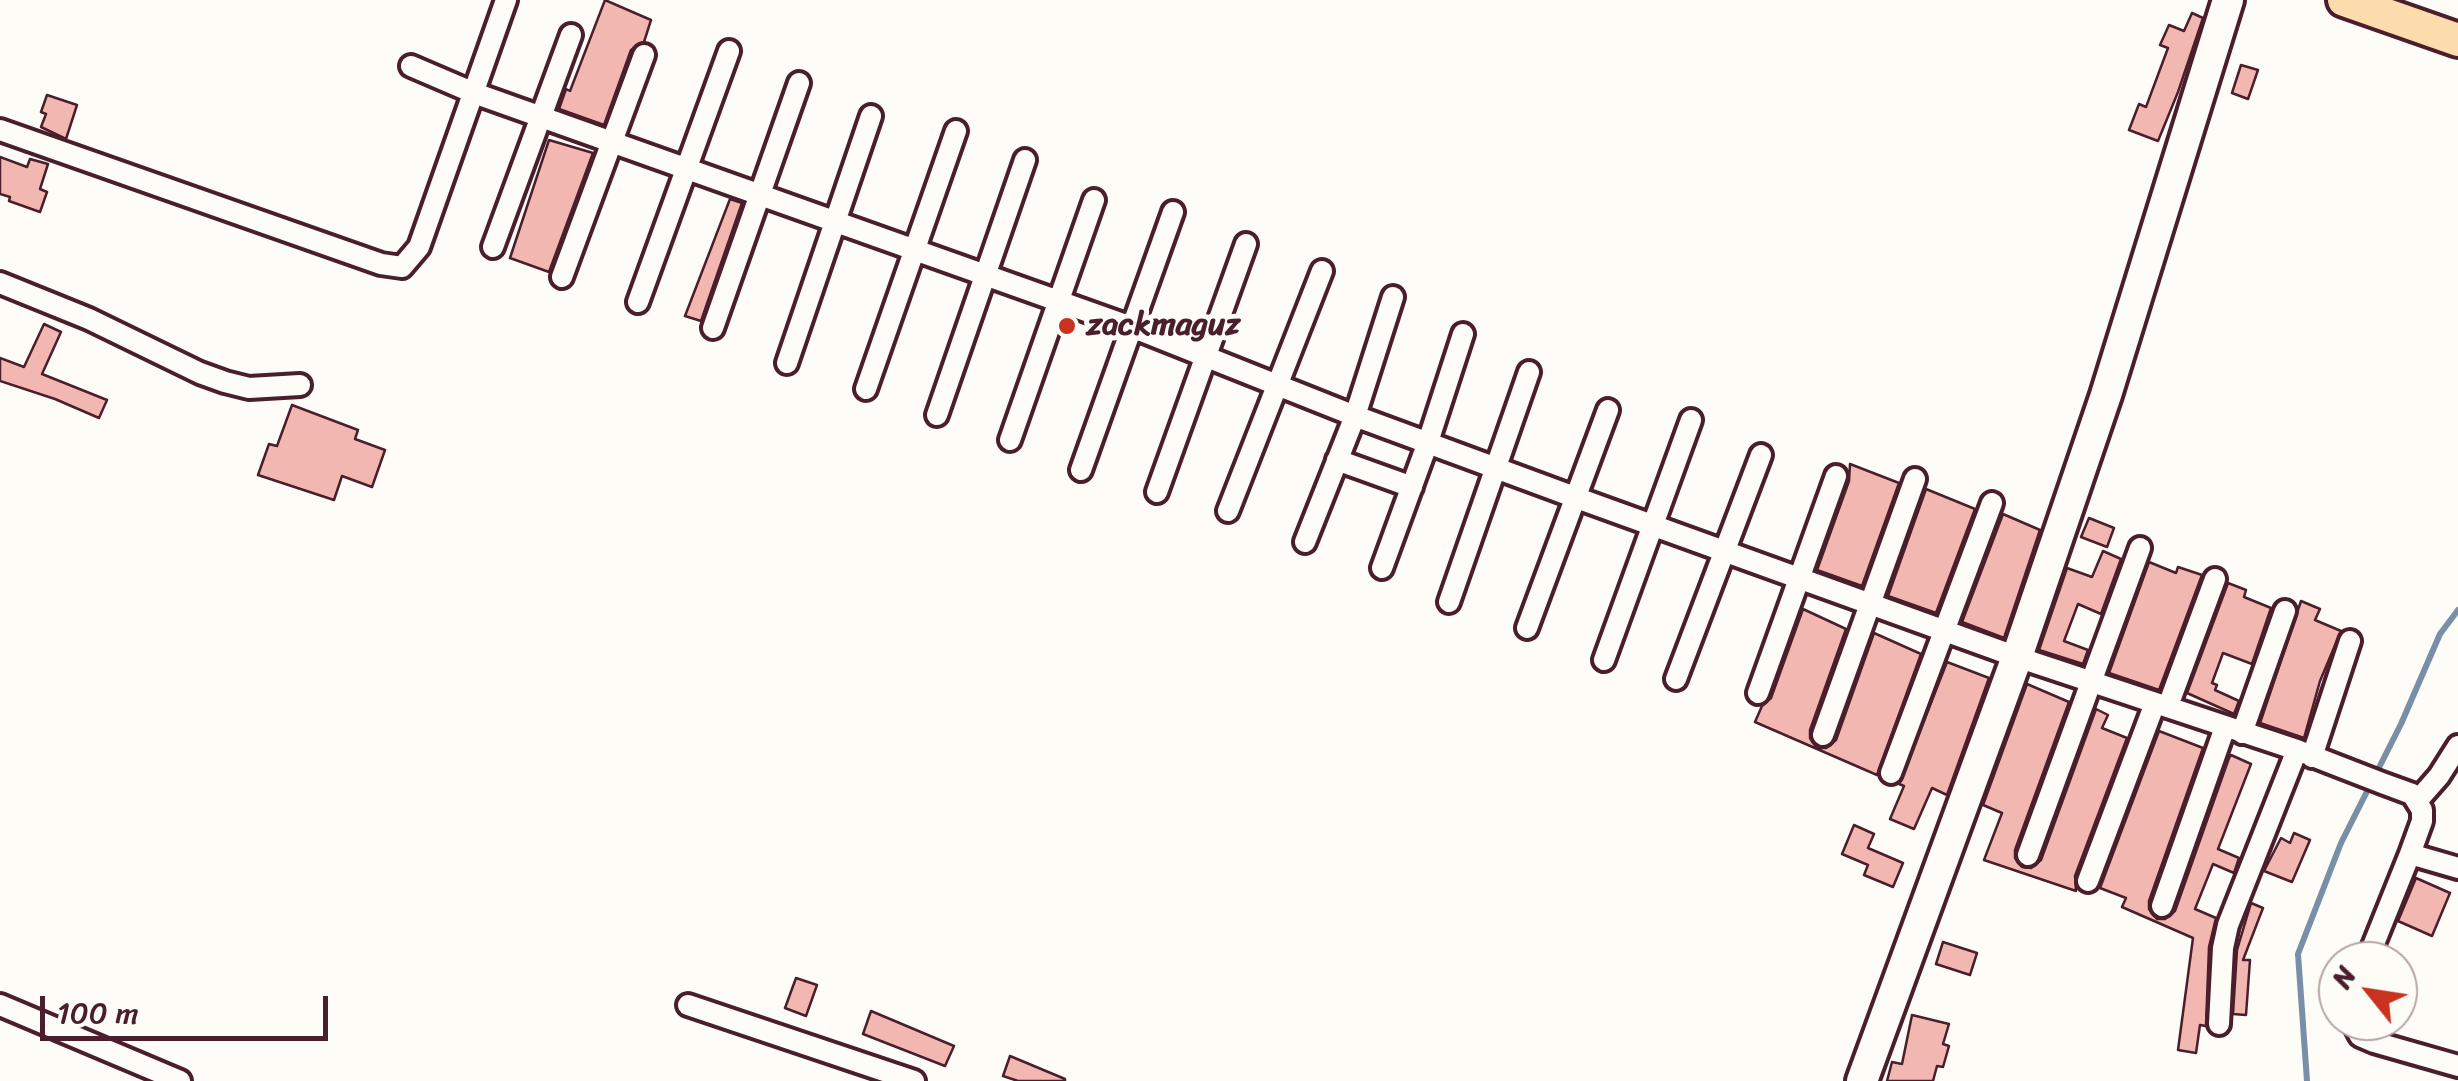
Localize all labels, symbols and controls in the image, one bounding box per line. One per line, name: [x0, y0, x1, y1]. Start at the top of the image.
place label: zackmaguz: [1087, 307, 1240, 345]
marker: zackmaguz: [1056, 315, 1078, 337]
north arrow: [2318, 941, 2418, 1041]
text: N: [2317, 956, 2369, 997]
scale bar: [45, 976, 332, 1038]
text: 100 m: [57, 986, 139, 1040]

